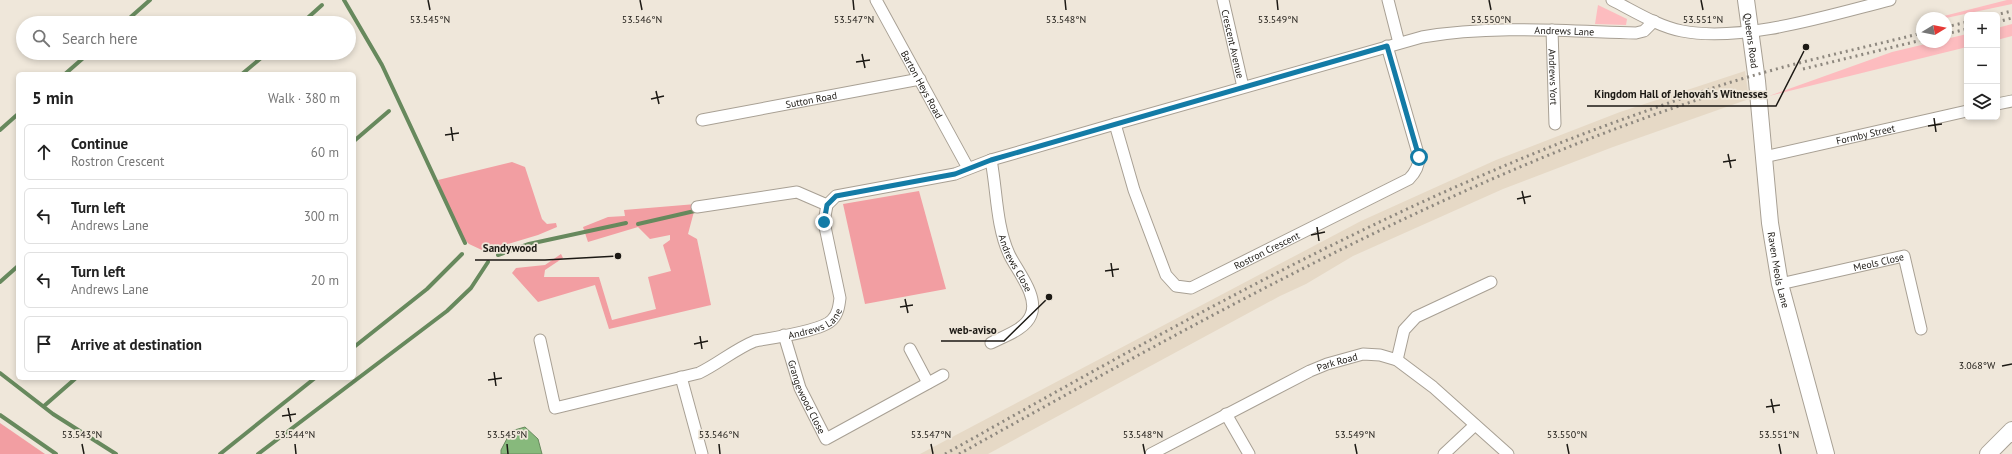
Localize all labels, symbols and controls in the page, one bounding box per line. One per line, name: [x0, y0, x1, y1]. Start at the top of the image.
street label: Crescent Avenue: [1219, 8, 1247, 79]
street label: Queens Road: [1741, 12, 1762, 69]
north arrow: [1916, 12, 1952, 48]
map controls: [1964, 12, 2000, 120]
button: +: [1964, 12, 2000, 48]
text: 53.545°N: [410, 13, 450, 26]
text: 53.546°N: [622, 13, 662, 26]
text: 53.547°N: [834, 13, 874, 26]
text: 53.548°N: [1046, 13, 1086, 26]
text: 53.549°N: [1258, 13, 1298, 26]
text: 53.550°N: [1471, 13, 1511, 26]
text: 53.551°N: [1683, 13, 1723, 26]
search box: [16, 16, 356, 60]
street label: Andrews Lane: [1534, 23, 1595, 38]
icon: search: [30, 27, 52, 49]
text: Search here: [62, 29, 138, 48]
street label: Barton Heys Road: [898, 48, 946, 121]
button: −: [1964, 48, 2000, 84]
street label: Andrews Yort: [1546, 49, 1561, 106]
callout: Kingdom Hall of Jehovah's Witnesses: [1587, 83, 1776, 106]
button: layers: [1964, 84, 2000, 120]
text: 5 min: [32, 87, 73, 109]
text: Kingdom Hall of Jehovah's Witnesses: [1594, 87, 1768, 101]
street label: Sutton Road: [784, 88, 838, 111]
text: Walk · 380 m: [268, 90, 340, 107]
street label: Formby Street: [1835, 121, 1897, 147]
text: Continue: [71, 134, 128, 153]
icon: ahead: [33, 141, 55, 163]
text: 60 m: [311, 144, 339, 161]
route start: [1410, 148, 1428, 166]
text: Rostron Crescent: [71, 153, 164, 170]
text: Turn left: [71, 198, 125, 217]
icon: left: [33, 205, 55, 227]
text: 300 m: [304, 208, 339, 225]
route end: [815, 213, 833, 231]
text: Andrews Lane: [71, 217, 149, 234]
street label: Rostron Crescent: [1232, 228, 1302, 272]
street label: Raven Meols Lane: [1765, 231, 1793, 309]
street label: Andrews Close: [996, 233, 1035, 294]
callout: Sandywood: [475, 237, 545, 260]
text: Sandywood: [483, 241, 537, 255]
street label: Meols Close: [1852, 250, 1905, 274]
text: Turn left: [71, 262, 125, 281]
icon: left: [33, 269, 55, 291]
text: 20 m: [311, 272, 339, 289]
text: Andrews Lane: [71, 281, 149, 298]
street label: Andrews Lane: [787, 307, 844, 341]
callout: web-aviso: [941, 318, 1004, 341]
text: web-aviso: [948, 323, 997, 337]
icon: arrive: [33, 333, 55, 355]
text: Arrive at destination: [71, 335, 202, 354]
street label: Park Road: [1315, 349, 1359, 374]
street label: Grangewood Close: [785, 358, 829, 436]
text: 3.068°W: [1959, 359, 1996, 372]
text: 53.543°N: [62, 428, 102, 441]
text: 53.544°N: [275, 428, 315, 441]
text: 53.545°N: [487, 428, 527, 441]
text: 53.546°N: [699, 428, 739, 441]
text: 53.547°N: [911, 428, 951, 441]
text: 53.548°N: [1123, 428, 1163, 441]
text: 53.549°N: [1335, 428, 1375, 441]
text: 53.550°N: [1547, 428, 1587, 441]
text: 53.551°N: [1759, 428, 1799, 441]

